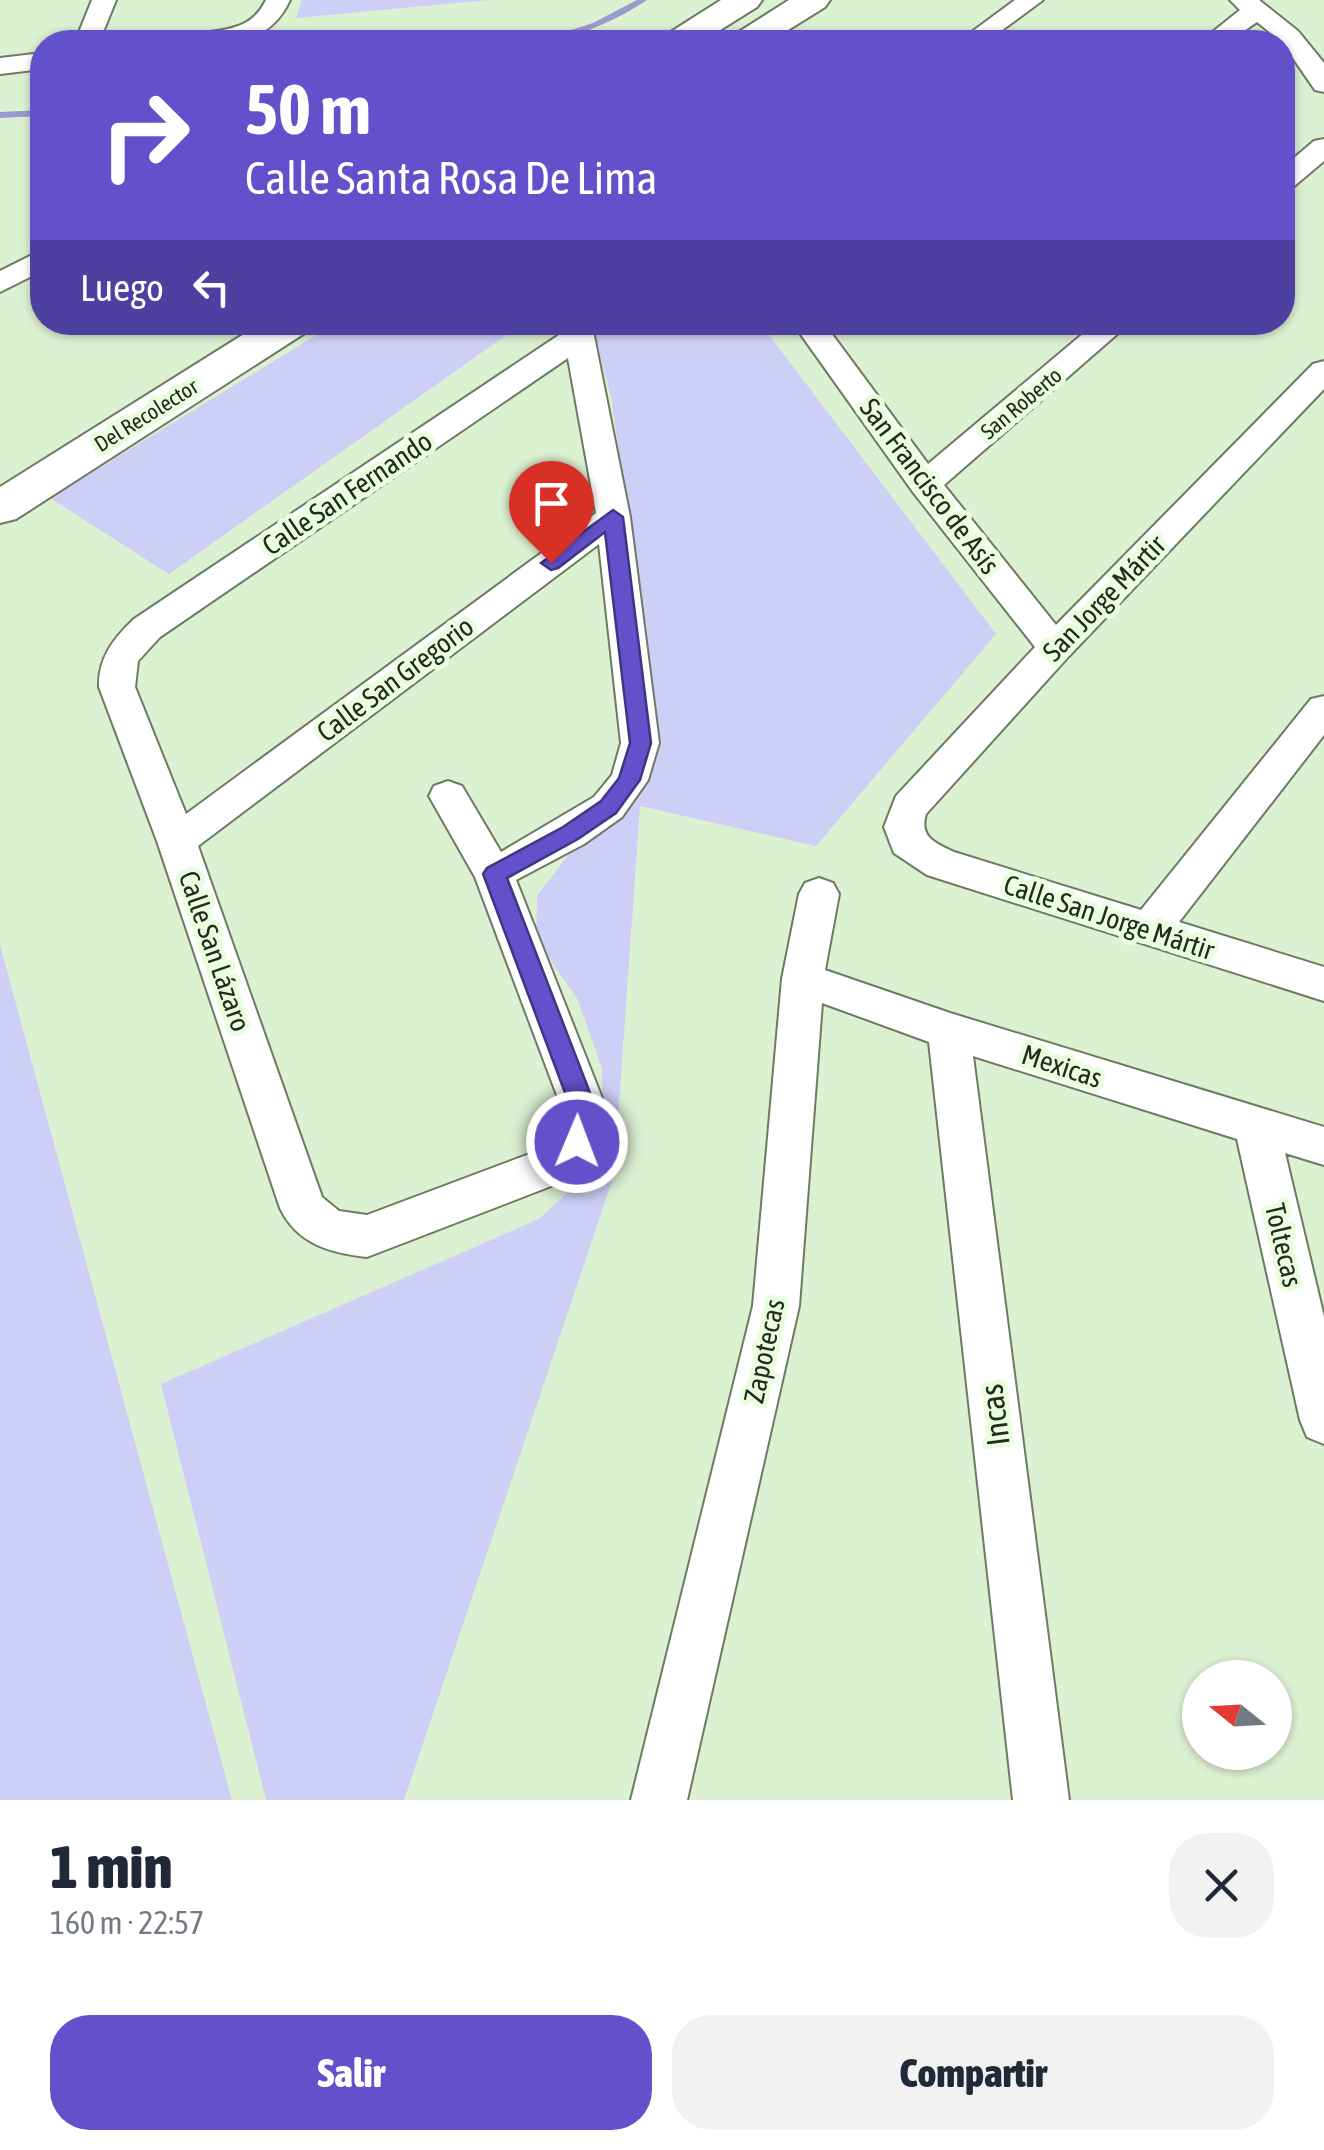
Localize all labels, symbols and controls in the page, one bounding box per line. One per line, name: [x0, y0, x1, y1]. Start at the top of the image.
text: 50 m: [245, 69, 371, 149]
icon: right: [80, 70, 210, 200]
text: Calle Santa Rosa De Lima: [245, 152, 657, 204]
icon: left: [184, 260, 239, 315]
text: Luego: [80, 266, 164, 309]
street label: San Roberto: [975, 362, 1067, 444]
street label: Del Recolector: [89, 373, 203, 457]
street label: San Francisco de Asís: [854, 392, 1006, 580]
street label: Calle San Fernando: [256, 425, 438, 561]
pin: [509, 461, 594, 564]
icon: arrive: [524, 476, 579, 531]
street label: San Jorge Mártir: [1036, 528, 1172, 667]
street label: Calle San Gregorio: [311, 610, 479, 748]
street label: Calle San Lázaro: [173, 867, 257, 1035]
street label: Calle San Jorge Mártir: [1000, 868, 1219, 966]
street label: Mexicas: [1018, 1038, 1106, 1094]
position arrow: [525, 1090, 629, 1194]
street label: Toltecas: [1259, 1200, 1309, 1290]
street label: Zapotecas: [737, 1296, 791, 1406]
street label: Incas: [972, 1382, 1017, 1448]
north arrow: [1182, 1660, 1292, 1770]
map controls: [1182, 1660, 1292, 1770]
text: 1 min: [50, 1832, 173, 1901]
button: close: [1169, 1833, 1274, 1938]
text: 160 m · 22:57: [50, 1904, 204, 1941]
button: Salir: [50, 2015, 652, 2130]
button: Compartir: [672, 2015, 1274, 2130]

